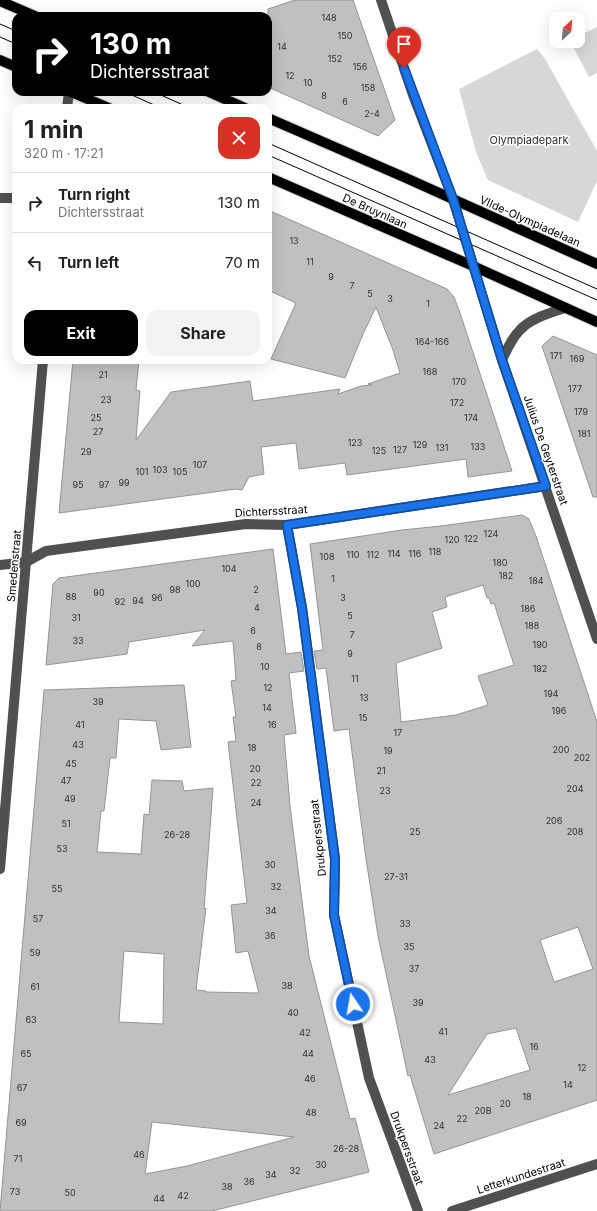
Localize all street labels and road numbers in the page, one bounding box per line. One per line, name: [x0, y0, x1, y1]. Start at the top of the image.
street label: De Bruynlaan: [340, 190, 410, 232]
street label: VIIde-Olympiadelaan: [477, 192, 583, 250]
street label: Julius De Geyterstraat: [521, 393, 572, 507]
street label: Dichtersstraat: [234, 502, 308, 520]
street label: Smedenstraat: [4, 529, 24, 603]
street label: Drukpersstraat: [307, 798, 329, 877]
street label: Drukpersstraat: [387, 1109, 427, 1187]
street label: Letterkundestraat: [475, 1155, 567, 1197]

